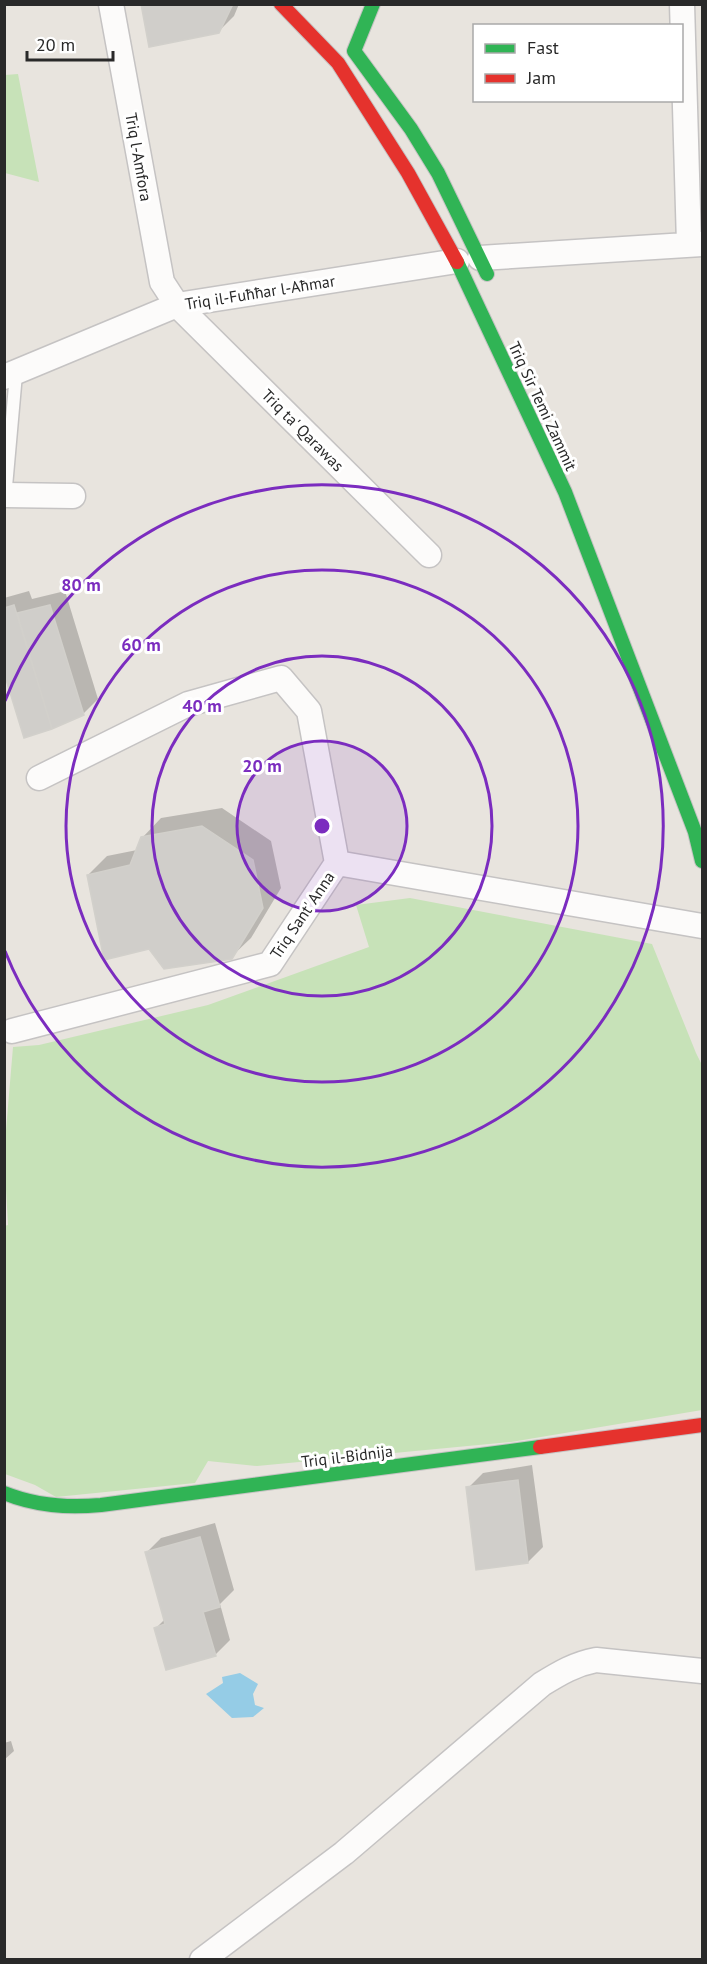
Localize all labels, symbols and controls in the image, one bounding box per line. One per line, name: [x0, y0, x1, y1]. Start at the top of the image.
scale bar: [27, 24, 112, 62]
legend: [473, 24, 683, 102]
text: 20 m: [36, 33, 75, 56]
text: Fast: [527, 36, 559, 59]
text: Jam: [526, 66, 556, 89]
street label: Triq l-Amfora: [121, 111, 157, 203]
street label: Triq il-Fuħħar l-Aħmar: [184, 270, 337, 314]
street label: Triq Sir Temi Zammit: [504, 338, 582, 474]
street label: Triq ta' Qarawas: [258, 385, 348, 475]
text: 80 m: [61, 573, 101, 596]
text: 60 m: [121, 633, 161, 656]
text: 40 m: [182, 694, 222, 717]
text: 20 m: [242, 754, 282, 777]
centre of rings: [312, 816, 332, 836]
street label: Triq Sant' Anna: [265, 867, 339, 963]
street label: Triq il-Bidnija: [300, 1440, 394, 1472]

